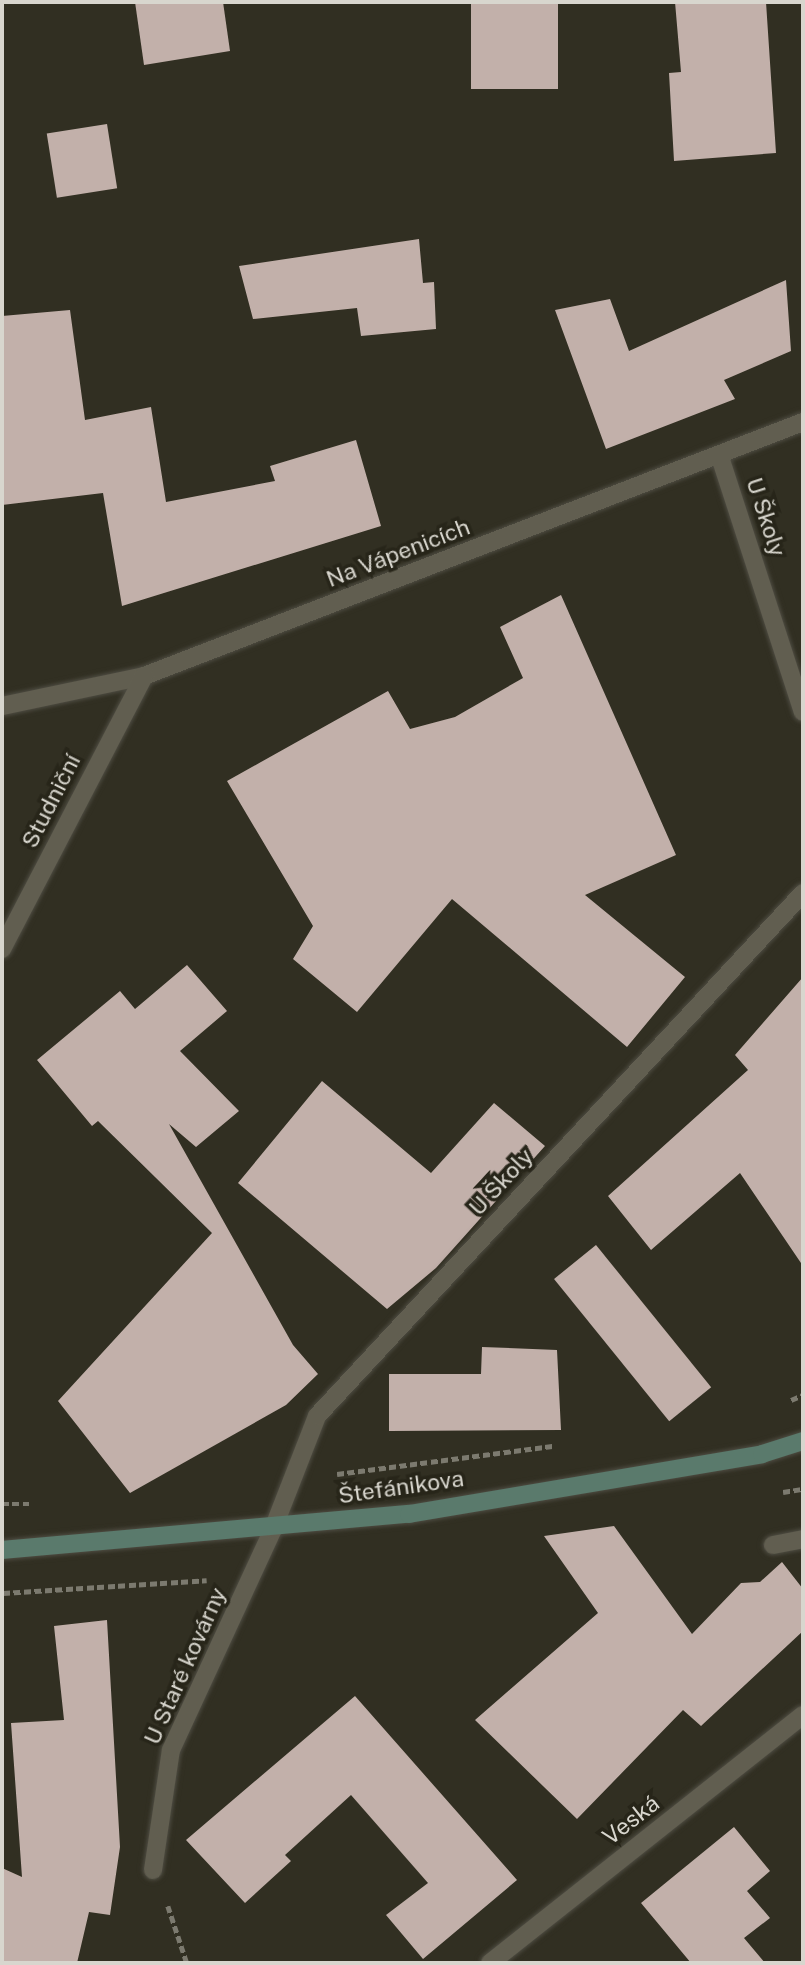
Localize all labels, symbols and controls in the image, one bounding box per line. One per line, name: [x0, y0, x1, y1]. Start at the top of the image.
street label: U Školy: [740, 474, 792, 560]
street label: Na Vápenicích: [322, 513, 474, 593]
street label: Studniční: [16, 750, 86, 852]
street label: U Školy: [463, 1143, 539, 1221]
street label: Štefánikova: [337, 1465, 465, 1509]
street label: U Staré kovárny: [138, 1583, 232, 1749]
street label: Veská: [597, 1789, 665, 1851]

